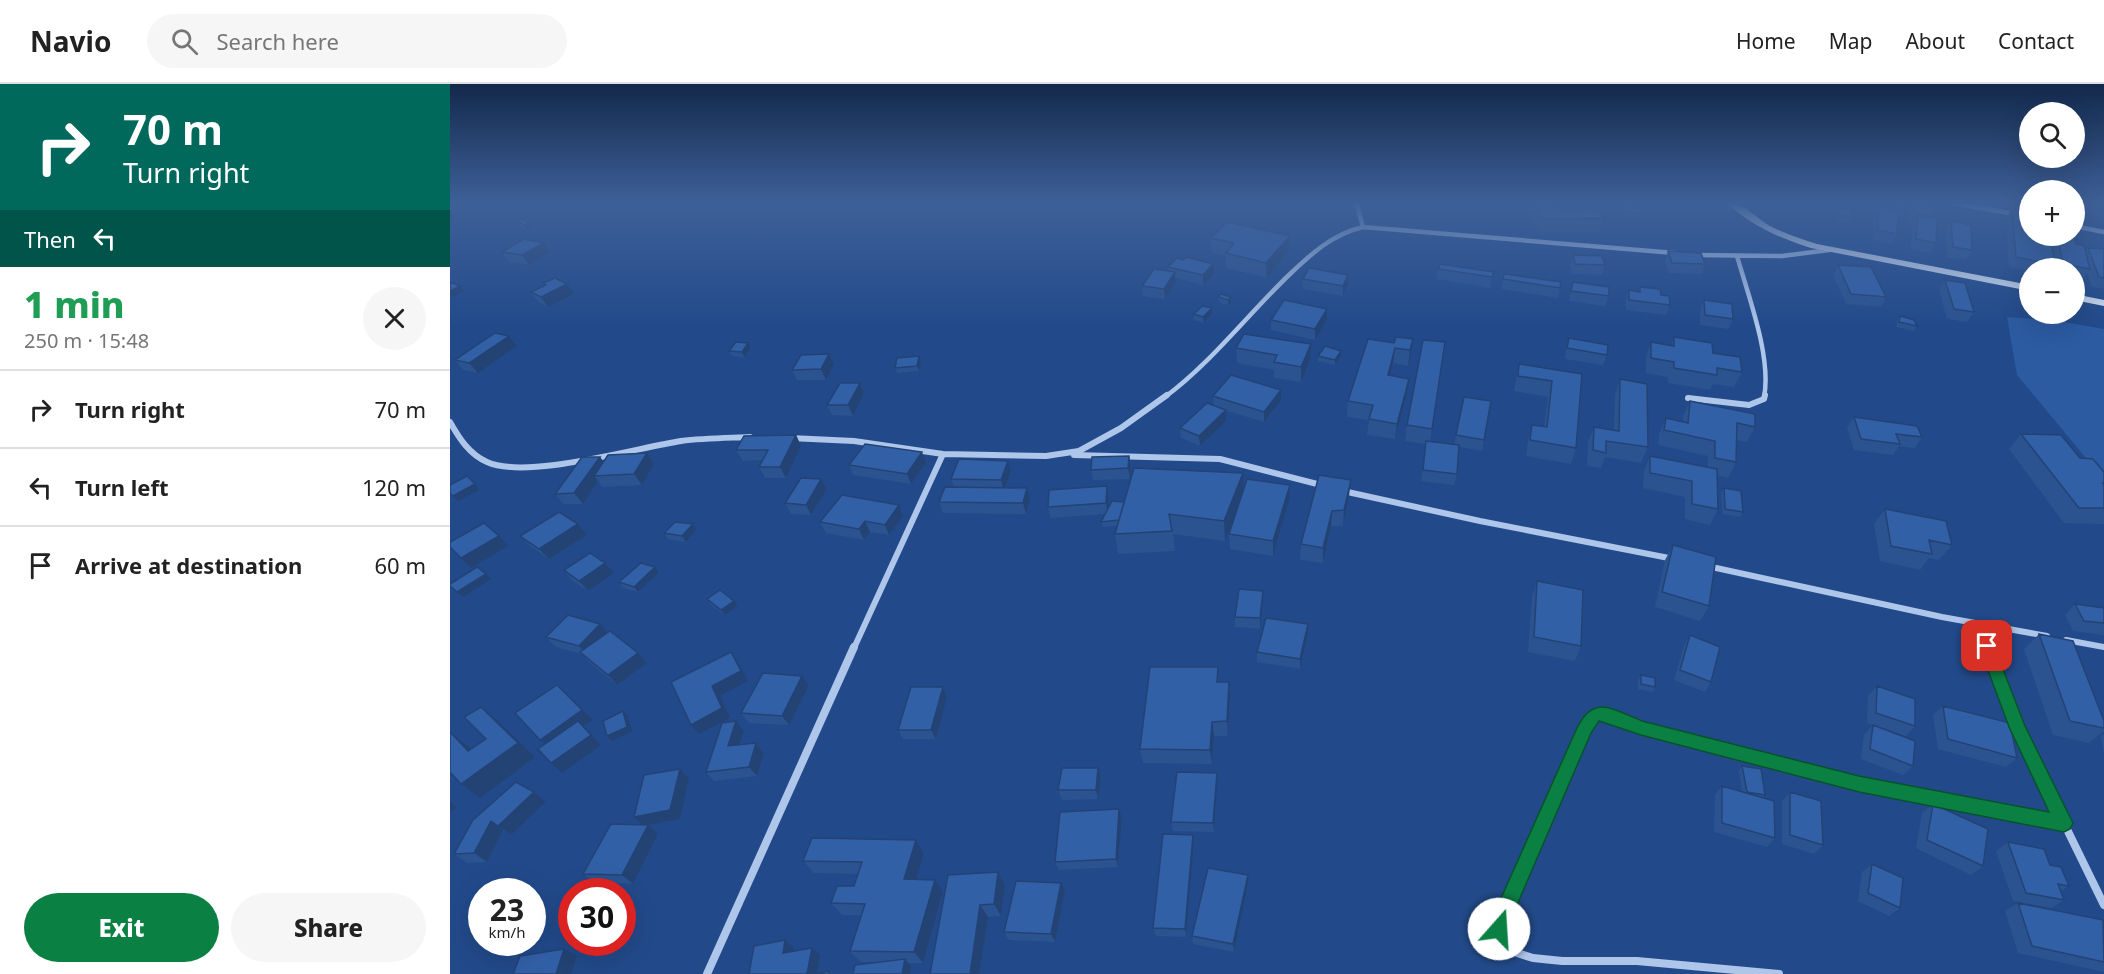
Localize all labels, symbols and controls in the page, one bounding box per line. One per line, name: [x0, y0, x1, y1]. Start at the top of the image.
search box: [147, 14, 567, 68]
text: Navio: [30, 22, 111, 60]
icon: search: [168, 25, 201, 58]
text: Search here: [216, 26, 339, 56]
text: Home: [1736, 27, 1796, 55]
text: Map: [1829, 27, 1872, 55]
text: About: [1905, 27, 1965, 55]
text: Contact: [1998, 27, 2074, 55]
text: 70 m: [123, 100, 223, 157]
map controls: [2019, 102, 2085, 324]
button: search: [2019, 102, 2085, 168]
icon: right: [24, 108, 102, 186]
text: Turn right: [123, 154, 249, 191]
button: +: [2019, 180, 2085, 246]
icon: left: [88, 222, 121, 255]
text: Then: [24, 224, 76, 254]
button: −: [2019, 258, 2085, 324]
text: 1 min: [24, 280, 125, 329]
button: close: [363, 287, 426, 350]
text: 250 m · 15:48: [24, 327, 149, 354]
icon: right: [24, 393, 57, 426]
text: Turn right: [75, 394, 185, 424]
text: 70 m: [375, 394, 426, 424]
icon: left: [24, 471, 57, 504]
text: Turn left: [75, 472, 169, 502]
text: 120 m: [362, 472, 426, 502]
icon: arrive: [24, 549, 57, 582]
text: Arrive at destination: [75, 550, 302, 580]
text: 60 m: [375, 550, 426, 580]
pin: [1961, 620, 2012, 671]
icon: arrive: [1970, 629, 2003, 662]
speed limit sign: 30: [558, 878, 636, 956]
text: 23: [490, 889, 524, 930]
button: Exit: [24, 893, 219, 962]
button: Share: [231, 893, 426, 962]
position arrow: [1467, 897, 1531, 961]
text: km/h: [489, 922, 525, 942]

